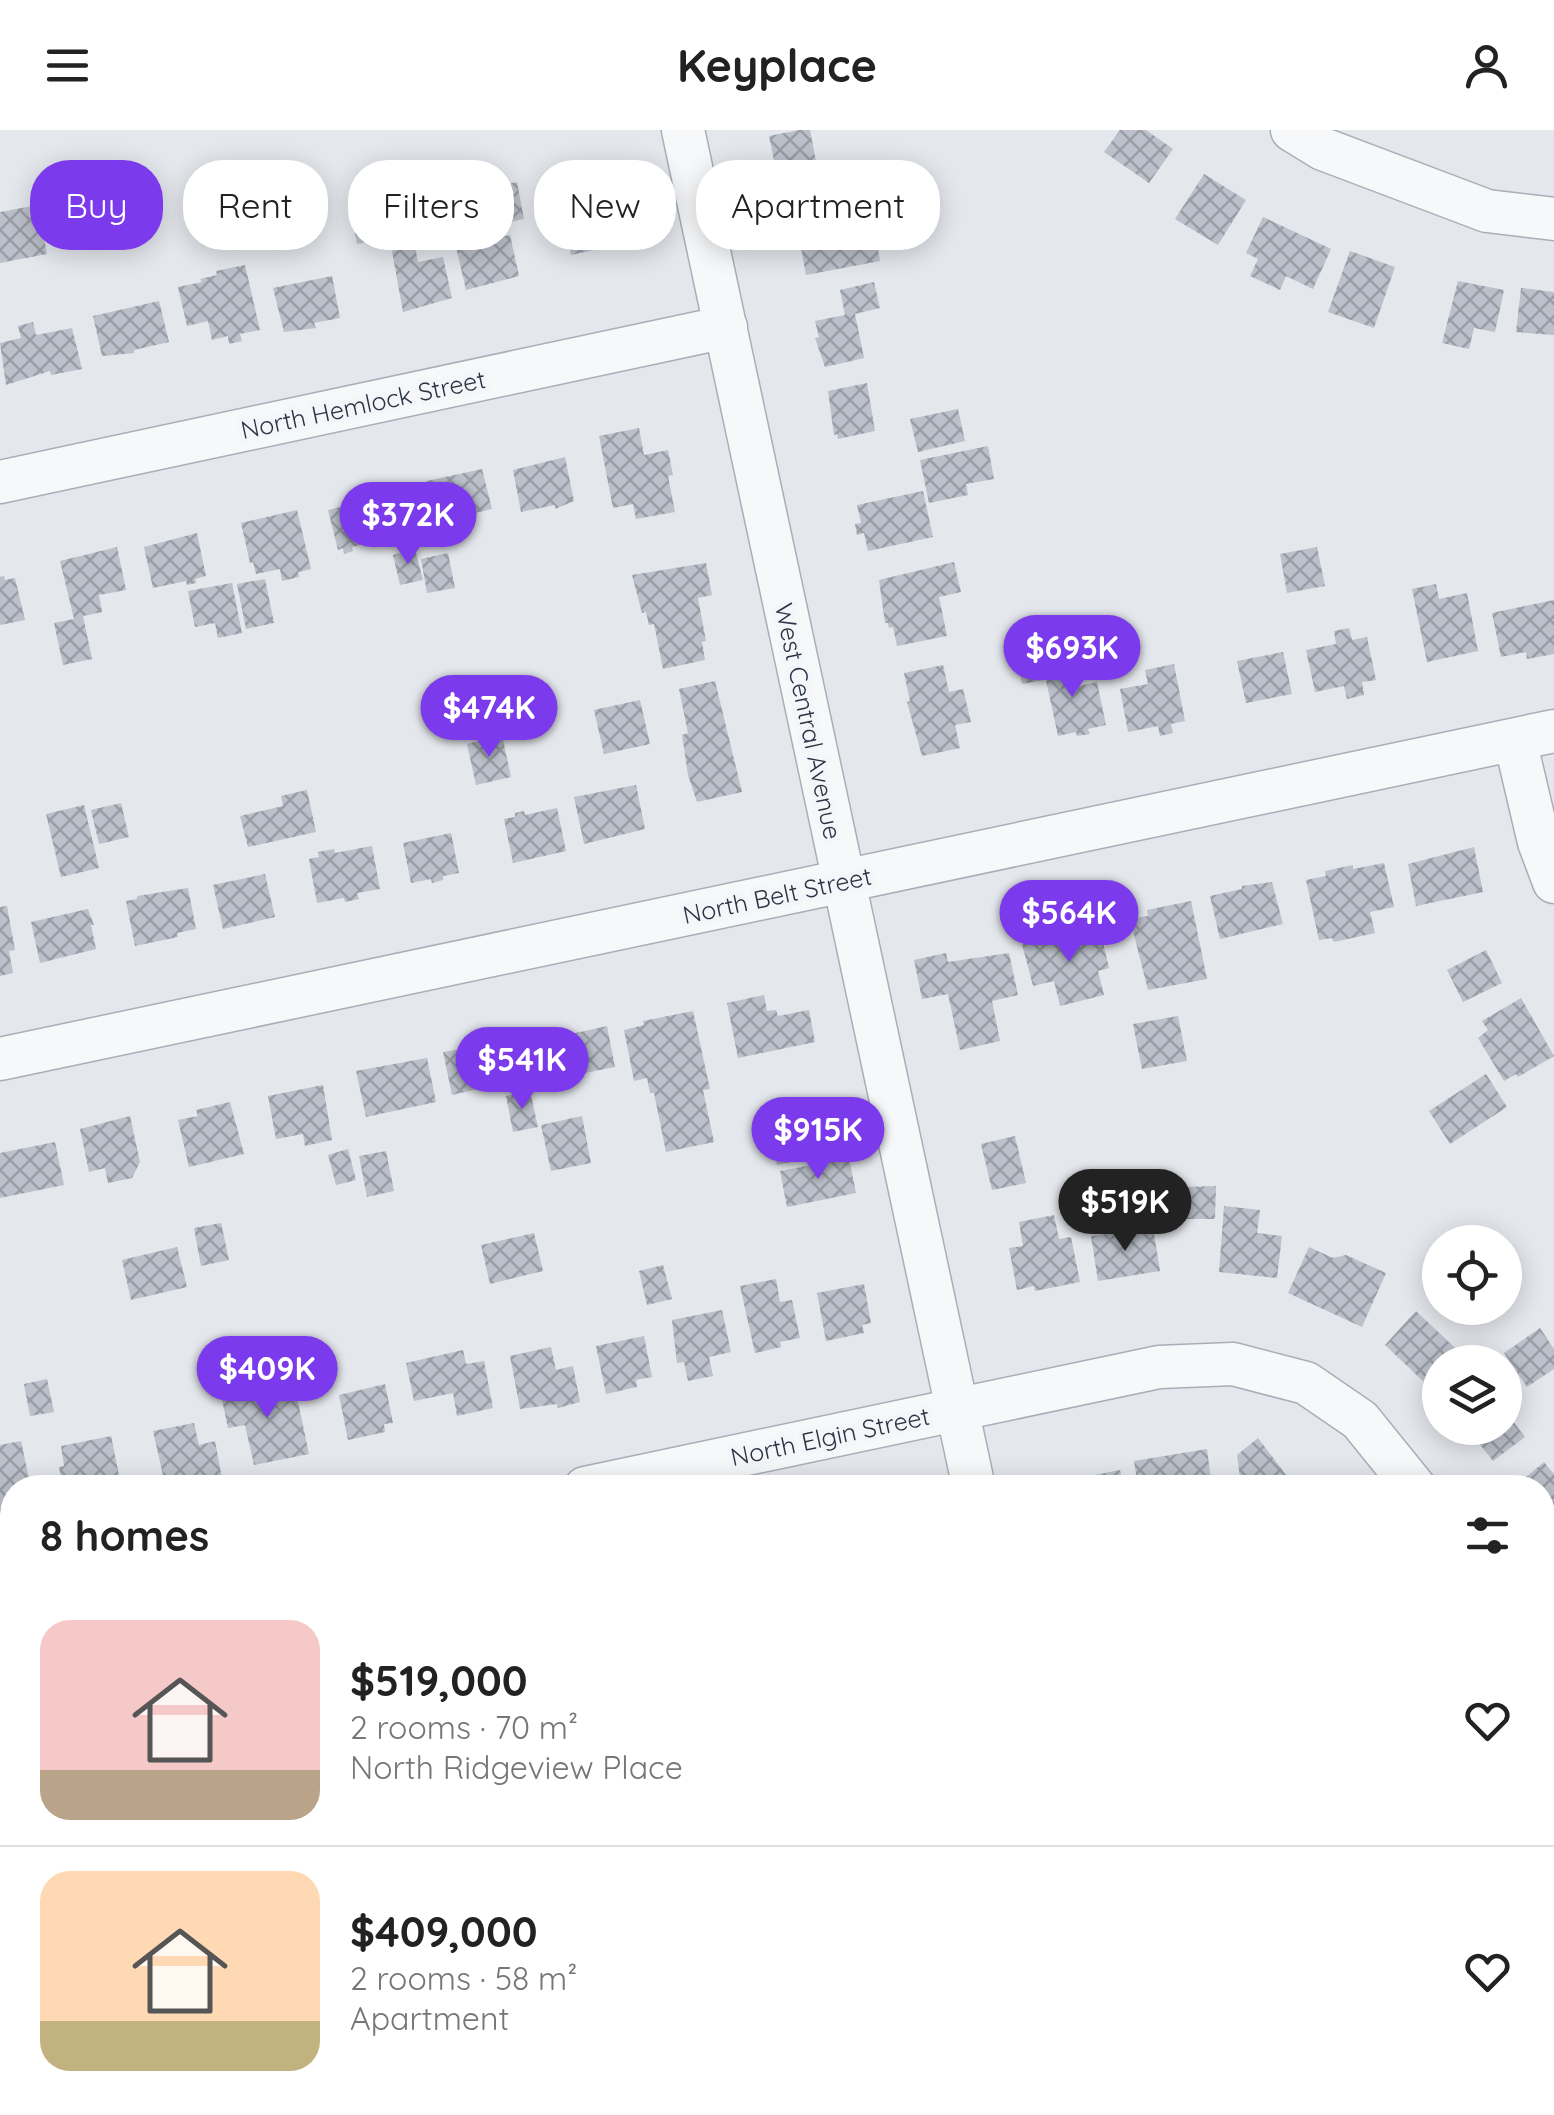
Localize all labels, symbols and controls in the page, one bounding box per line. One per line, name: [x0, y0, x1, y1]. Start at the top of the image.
text: Keyplace: [677, 37, 877, 93]
icon: menu: [40, 38, 95, 93]
icon: person: [1459, 38, 1514, 93]
chip: Buy: [30, 160, 163, 250]
chip: Rent: [183, 160, 328, 250]
chip: Filters: [348, 160, 514, 250]
chip: New: [534, 160, 676, 250]
chip: Apartment: [696, 160, 940, 250]
street label: North Hemlock Street: [238, 363, 488, 445]
pin: $372K: [338, 482, 478, 567]
text: $372K: [361, 494, 455, 534]
street label: West Central Avenue: [769, 600, 849, 842]
pin: $693K: [1002, 615, 1142, 700]
text: $693K: [1025, 627, 1119, 667]
pin: $474K: [419, 675, 559, 760]
text: $474K: [442, 687, 536, 727]
street label: North Belt Street: [680, 860, 874, 930]
pin: $564K: [999, 880, 1139, 965]
text: $564K: [1021, 892, 1117, 932]
pin: $541K: [452, 1027, 592, 1112]
text: $541K: [478, 1039, 566, 1079]
pin: $915K: [748, 1097, 888, 1182]
text: $915K: [773, 1109, 863, 1149]
pin: $519K: [1055, 1169, 1195, 1254]
text: $519K: [1080, 1181, 1170, 1221]
map controls: [1422, 1225, 1522, 1445]
button: locate: [1422, 1225, 1522, 1325]
pin: $409K: [197, 1336, 337, 1421]
button: layers: [1422, 1345, 1522, 1445]
text: $409K: [219, 1348, 315, 1388]
street label: North Elgin Street: [728, 1400, 932, 1472]
icon: filters: [1460, 1508, 1515, 1563]
text: 8 homes: [40, 1509, 209, 1562]
text: $519,000: [350, 1654, 528, 1707]
icon: home: [120, 1660, 240, 1780]
icon: heart: [1460, 1693, 1515, 1748]
text: 2 rooms · 70 m²: [350, 1707, 578, 1747]
text: North Ridgeview Place: [350, 1747, 683, 1787]
text: $409,000: [350, 1905, 538, 1958]
icon: home: [120, 1911, 240, 2031]
icon: heart: [1460, 1944, 1515, 1999]
text: 2 rooms · 58 m²: [350, 1958, 577, 1998]
text: Apartment: [350, 1998, 509, 2038]

